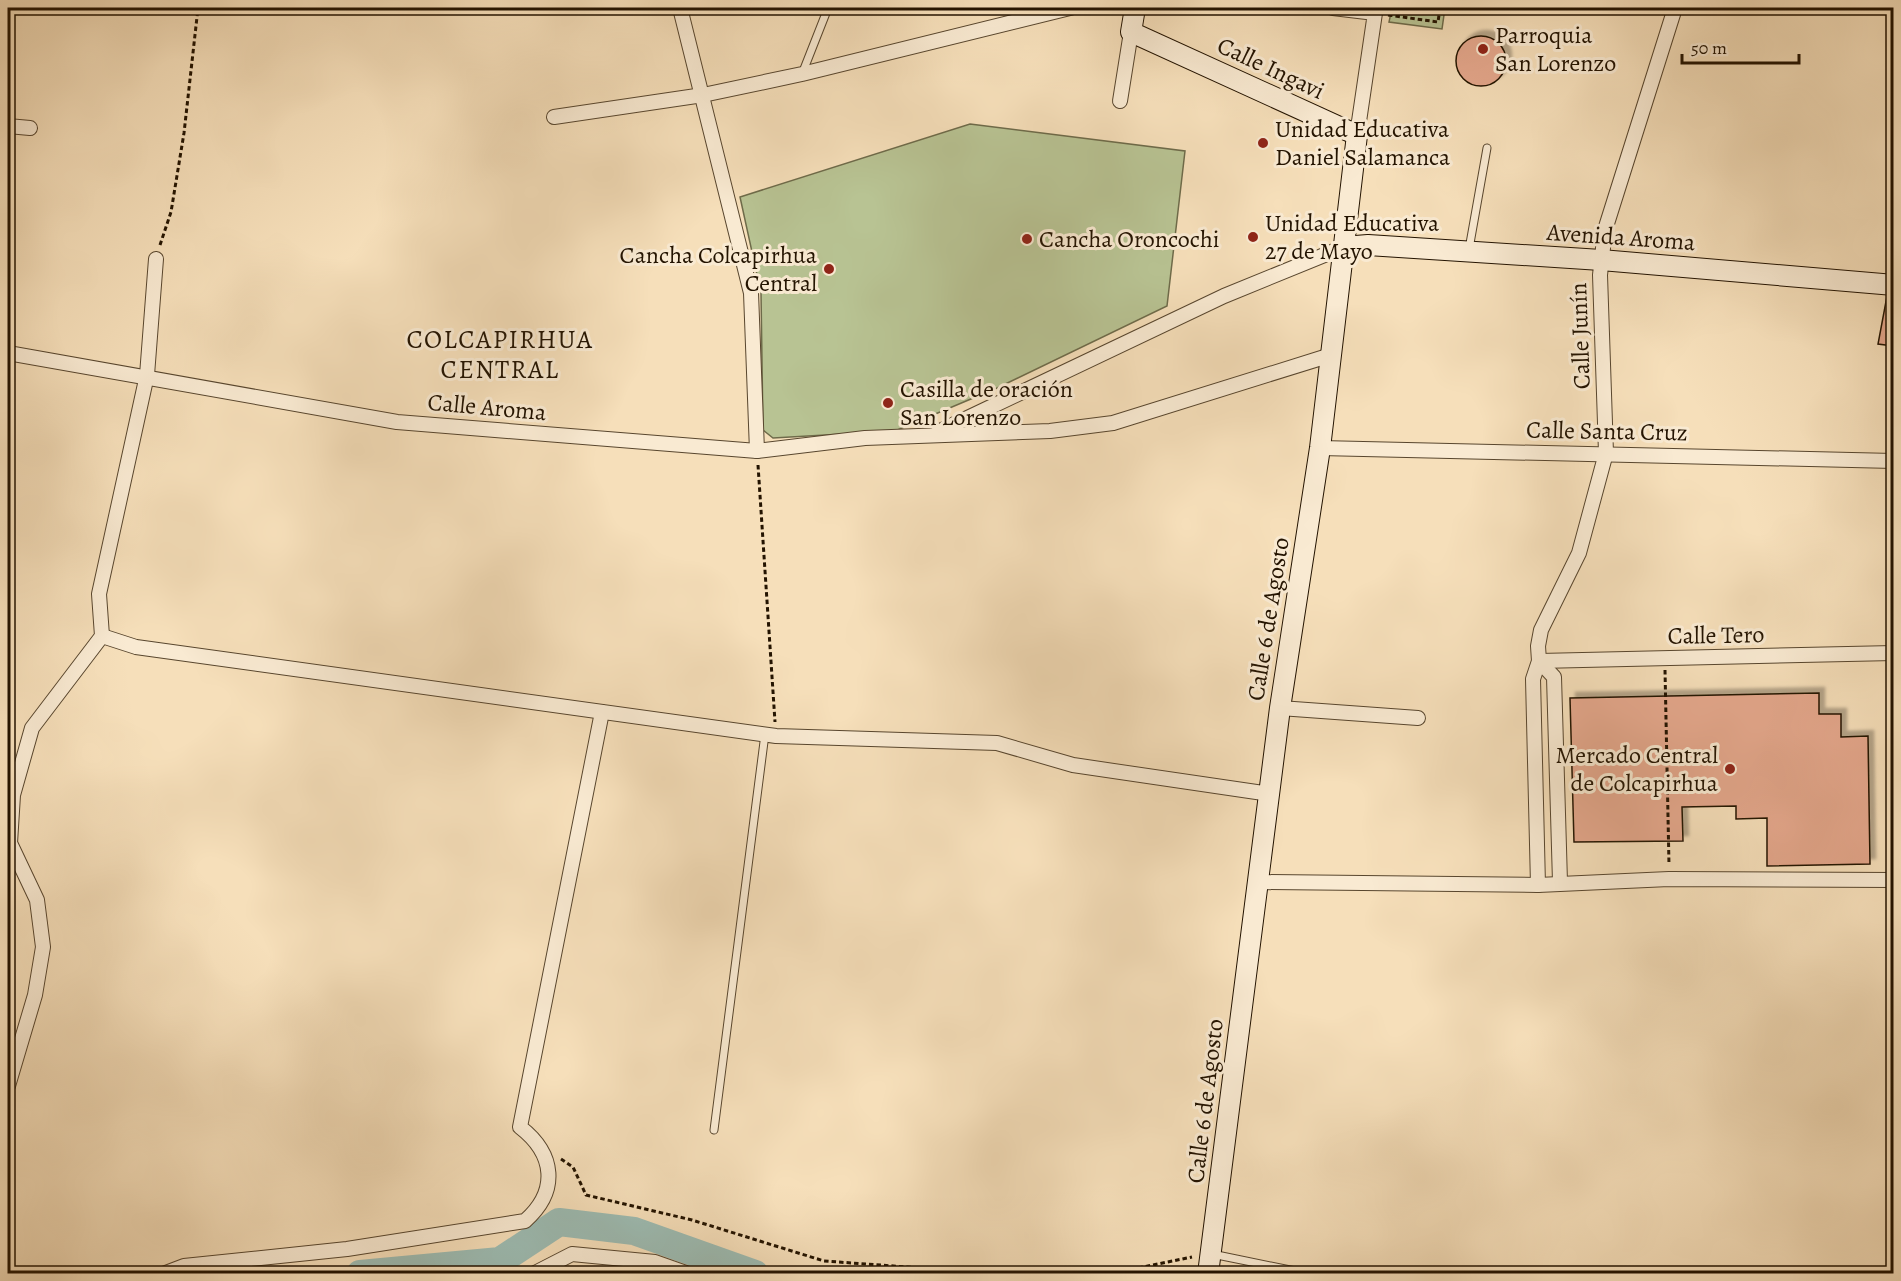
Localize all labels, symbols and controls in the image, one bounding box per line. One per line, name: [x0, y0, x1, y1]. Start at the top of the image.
place label: Parroquia San Lorenzo: [1495, 19, 1616, 79]
scale bar: [1682, 27, 1799, 65]
street label: Calle Ingavi: [1212, 29, 1330, 107]
text: 50 m: [1691, 36, 1727, 60]
marker: Parroquia San Lorenzo: [1476, 42, 1490, 56]
place label: Unidad Educativa Daniel Salamanca: [1275, 113, 1451, 173]
marker: Unidad Educativa Daniel Salamanca: [1256, 136, 1270, 150]
place label: Unidad Educativa 27 de Mayo: [1265, 207, 1440, 267]
street label: Avenida Aroma: [1545, 216, 1697, 258]
place label: Cancha Oroncochi: [1039, 223, 1219, 255]
marker: Unidad Educativa 27 de Mayo: [1246, 230, 1260, 244]
marker: Cancha Oroncochi: [1020, 232, 1034, 246]
place label: Cancha Colcapirhua Central: [620, 239, 818, 299]
marker: Cancha Colcapirhua Central: [822, 262, 836, 276]
street label: Calle Junín: [1562, 282, 1598, 390]
district label: COLCAPIRHUA CENTRAL: [407, 322, 593, 387]
place label: Casilla de oración San Lorenzo: [900, 373, 1073, 433]
street label: Calle Aroma: [426, 386, 548, 428]
marker: Casilla de oración San Lorenzo: [881, 396, 895, 410]
street label: Calle Santa Cruz: [1526, 414, 1688, 448]
street label: Calle 6 de Agosto: [1239, 535, 1297, 703]
street label: Calle Tero: [1667, 618, 1765, 652]
place label: Mercado Central de Colcapirhua: [1555, 739, 1719, 799]
marker: Mercado Central de Colcapirhua: [1723, 762, 1737, 776]
street label: Calle 6 de Agosto: [1179, 1017, 1231, 1185]

